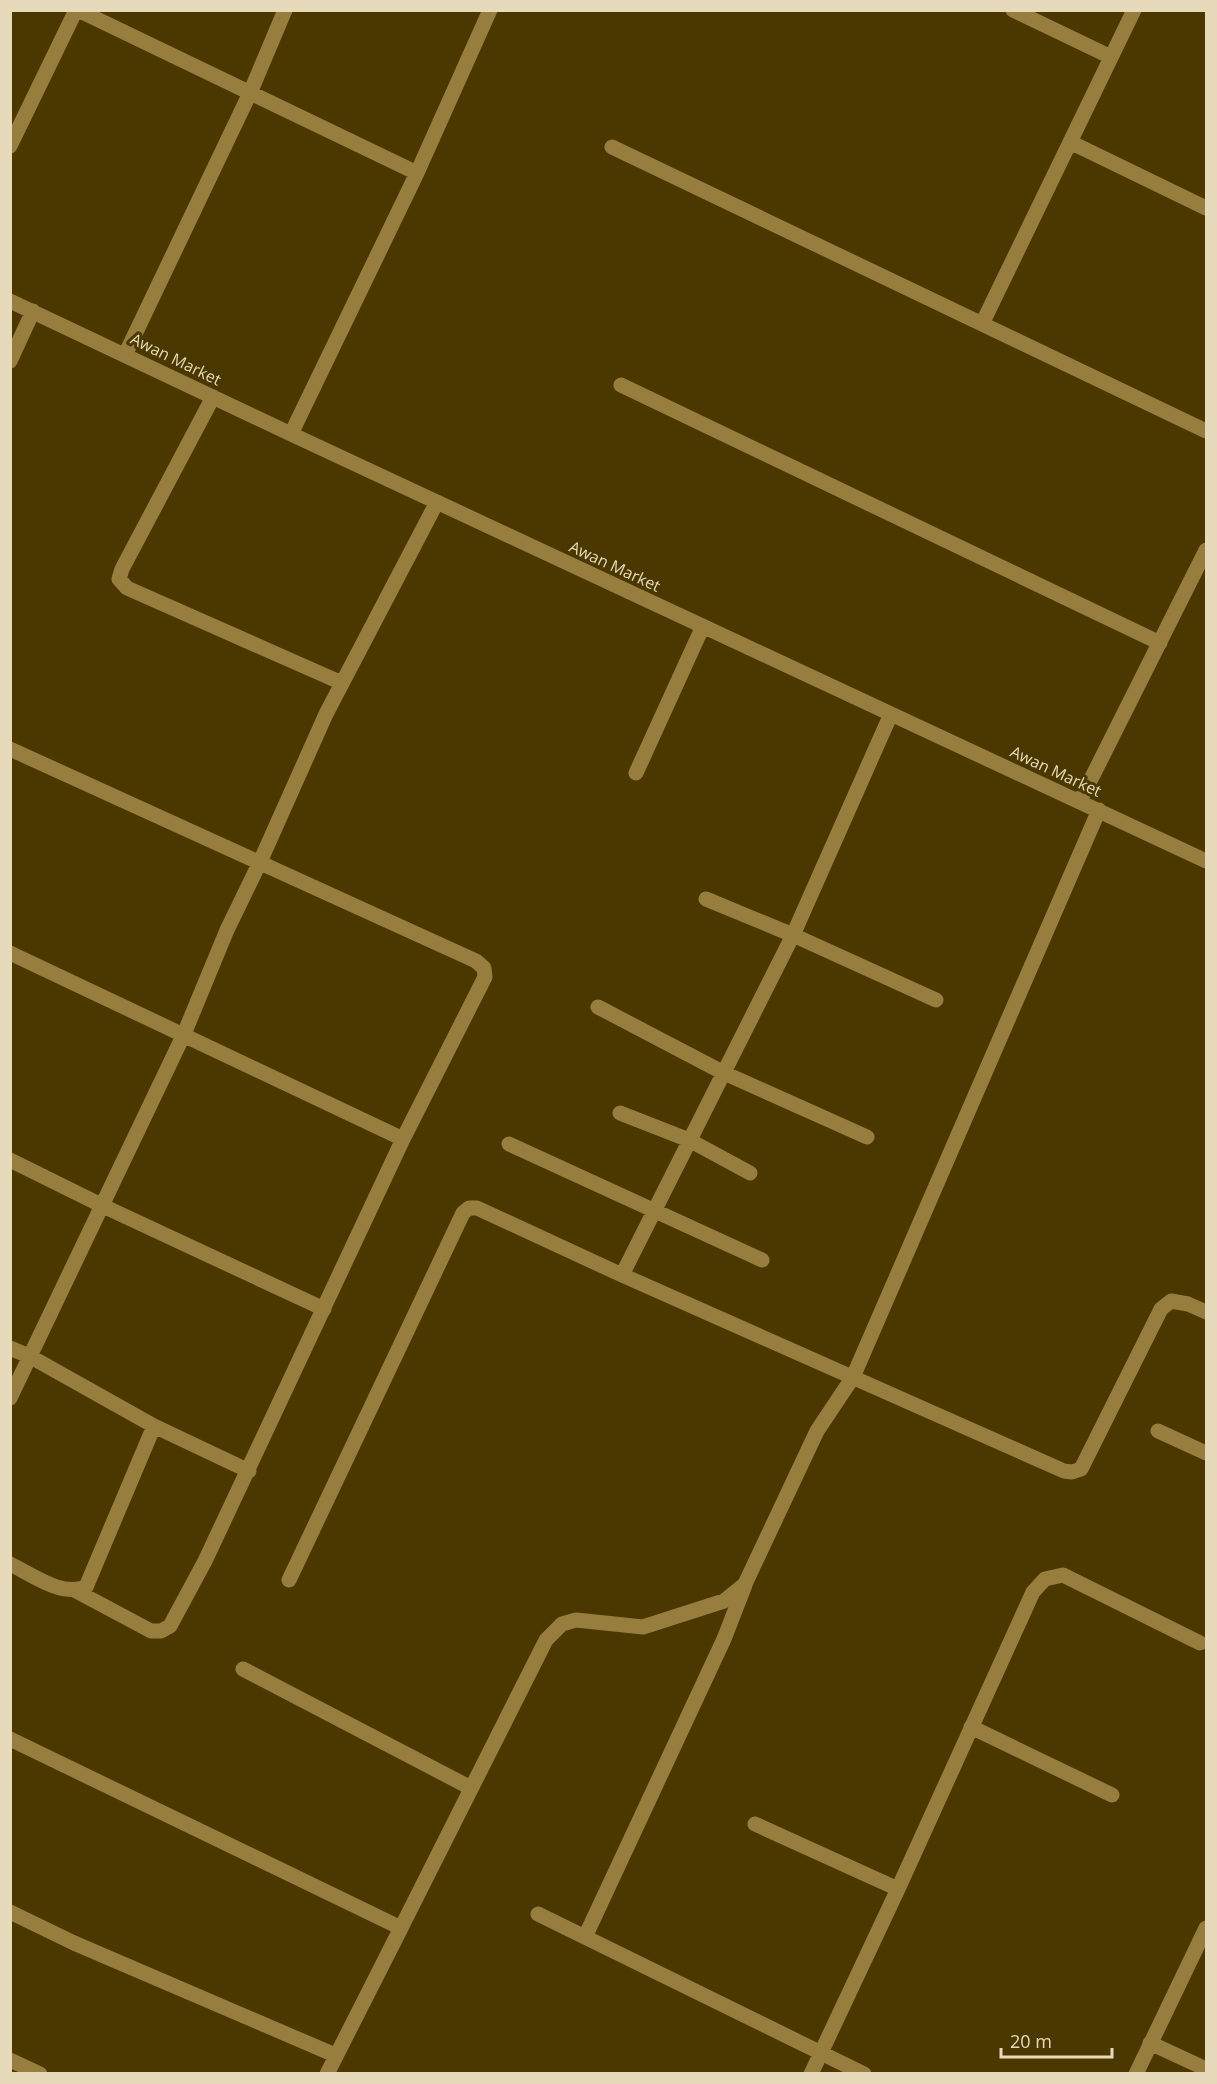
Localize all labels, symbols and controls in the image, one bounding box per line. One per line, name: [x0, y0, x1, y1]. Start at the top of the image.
street label: Awan Market: [127, 328, 225, 391]
street label: Awan Market: [566, 535, 664, 597]
street label: Awan Market: [1007, 740, 1105, 802]
scale bar: [1001, 2021, 1112, 2059]
text: 20 m: [1010, 2029, 1052, 2053]

